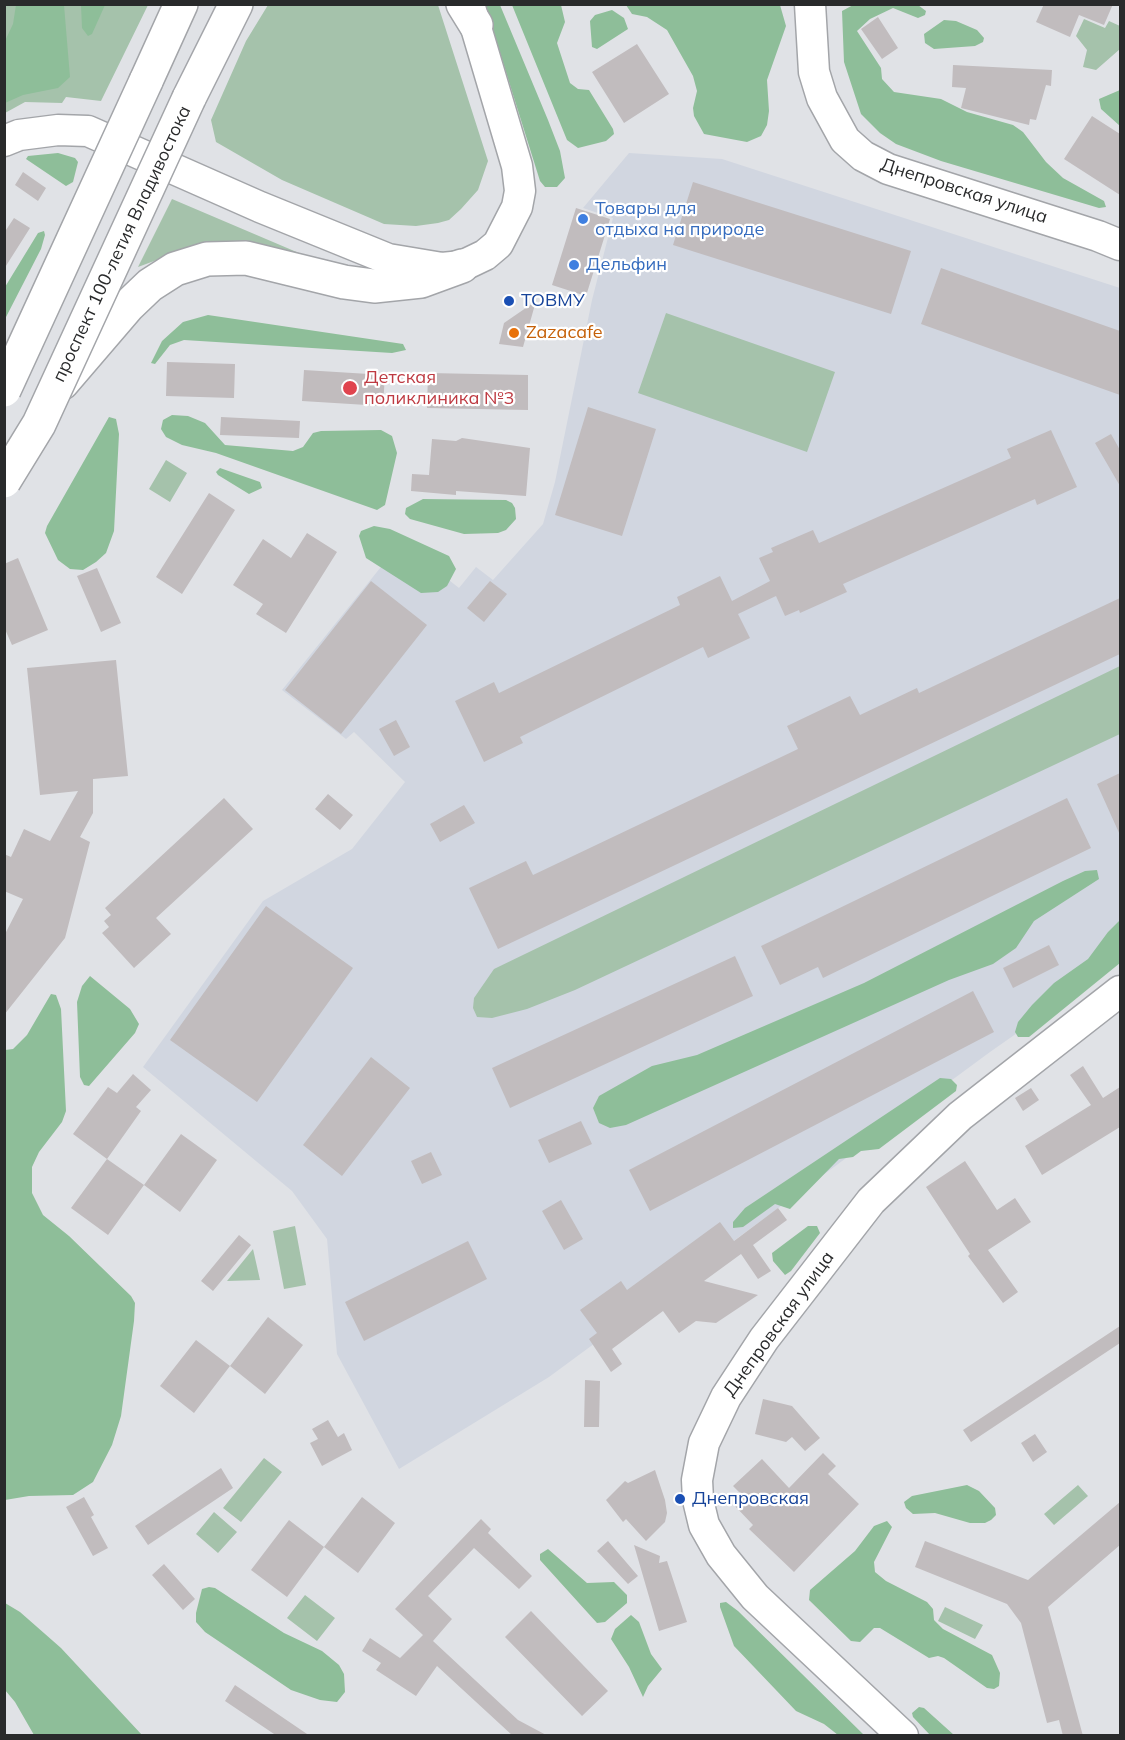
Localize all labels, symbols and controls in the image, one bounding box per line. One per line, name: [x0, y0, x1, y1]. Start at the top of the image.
street label: проспект 100-летия Владивостока: [48, 102, 196, 386]
street label: Днепровская улица: [878, 154, 1050, 228]
place label: Товары для отдыха на природе: [595, 198, 765, 240]
marker: Товары для отдыха на природе: [576, 212, 590, 226]
place label: Дельфин: [586, 254, 667, 276]
marker: Дельфин: [567, 258, 581, 272]
place label: ТОВМУ: [521, 290, 585, 312]
marker: ТОВМУ: [502, 294, 516, 308]
place label: Zazacafe: [526, 322, 603, 344]
marker: Zazacafe: [507, 326, 521, 340]
place label: Детская поликлиника №3: [364, 367, 514, 410]
marker: Детская поликлиника №3: [341, 379, 359, 397]
street label: Днепровская улица: [719, 1247, 839, 1401]
place label: Днепровская: [692, 1488, 809, 1510]
marker: Днепровская: [673, 1492, 687, 1506]

